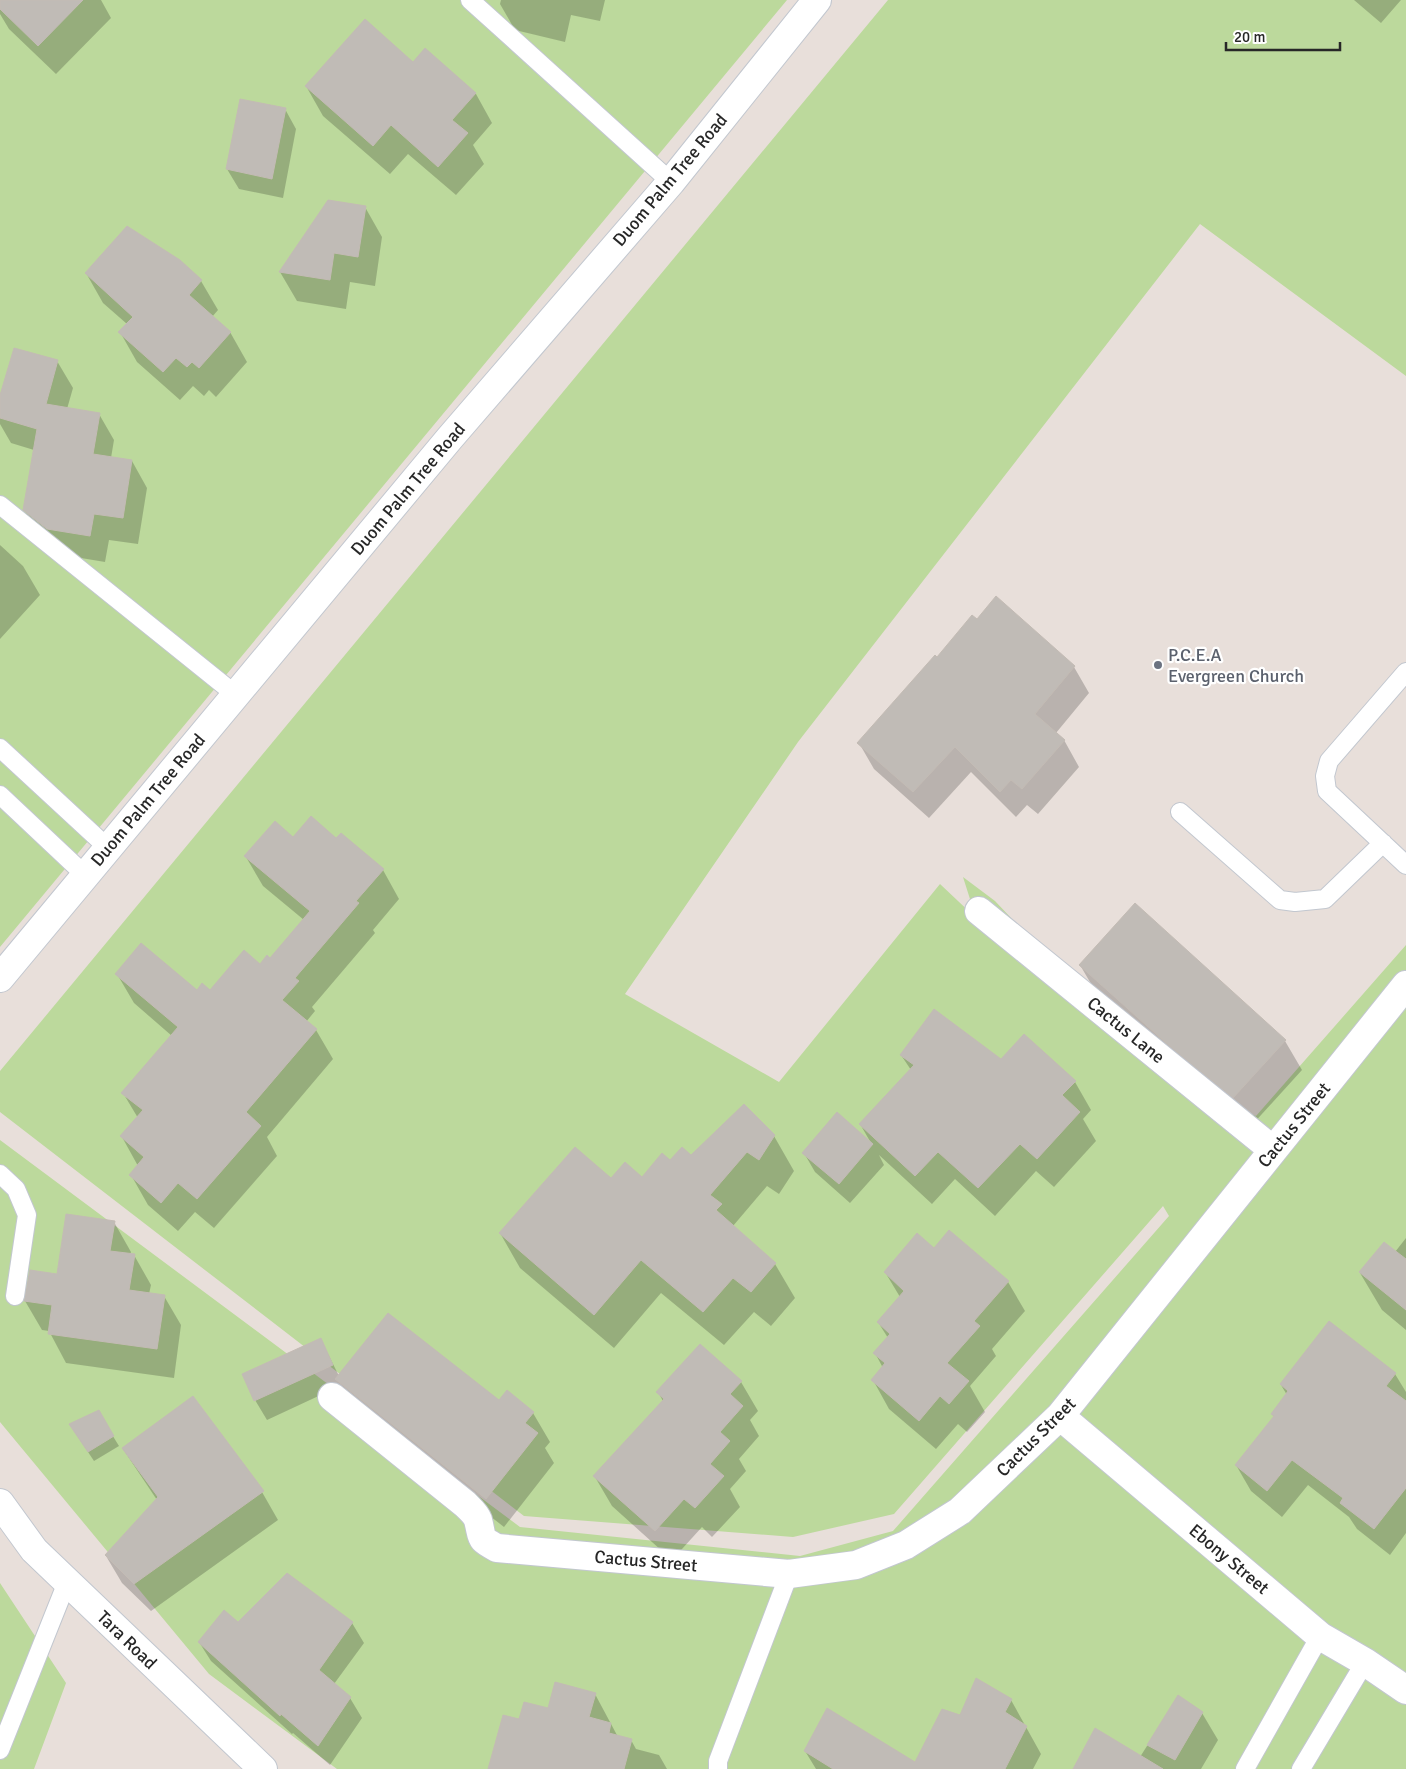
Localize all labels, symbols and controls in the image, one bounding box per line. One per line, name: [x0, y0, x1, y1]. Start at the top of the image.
scale bar: [1226, 20, 1340, 52]
text: 20 m: [1234, 28, 1265, 46]
street label: Duom Palm Tree Road: [608, 109, 732, 251]
street label: Duom Palm Tree Road: [346, 418, 470, 560]
place label: P.C.E.A Evergreen Church: [1168, 644, 1304, 687]
marker: P.C.E.A Evergreen Church: [1152, 659, 1164, 671]
street label: Duom Palm Tree Road: [86, 729, 210, 871]
street label: Cactus Lane: [1083, 992, 1169, 1068]
street label: Cactus Street: [1253, 1078, 1335, 1172]
street label: Cactus Street: [992, 1393, 1080, 1481]
street label: Ebony Street: [1184, 1519, 1274, 1599]
street label: Cactus Street: [594, 1546, 698, 1576]
street label: Tara Road: [92, 1606, 162, 1674]

